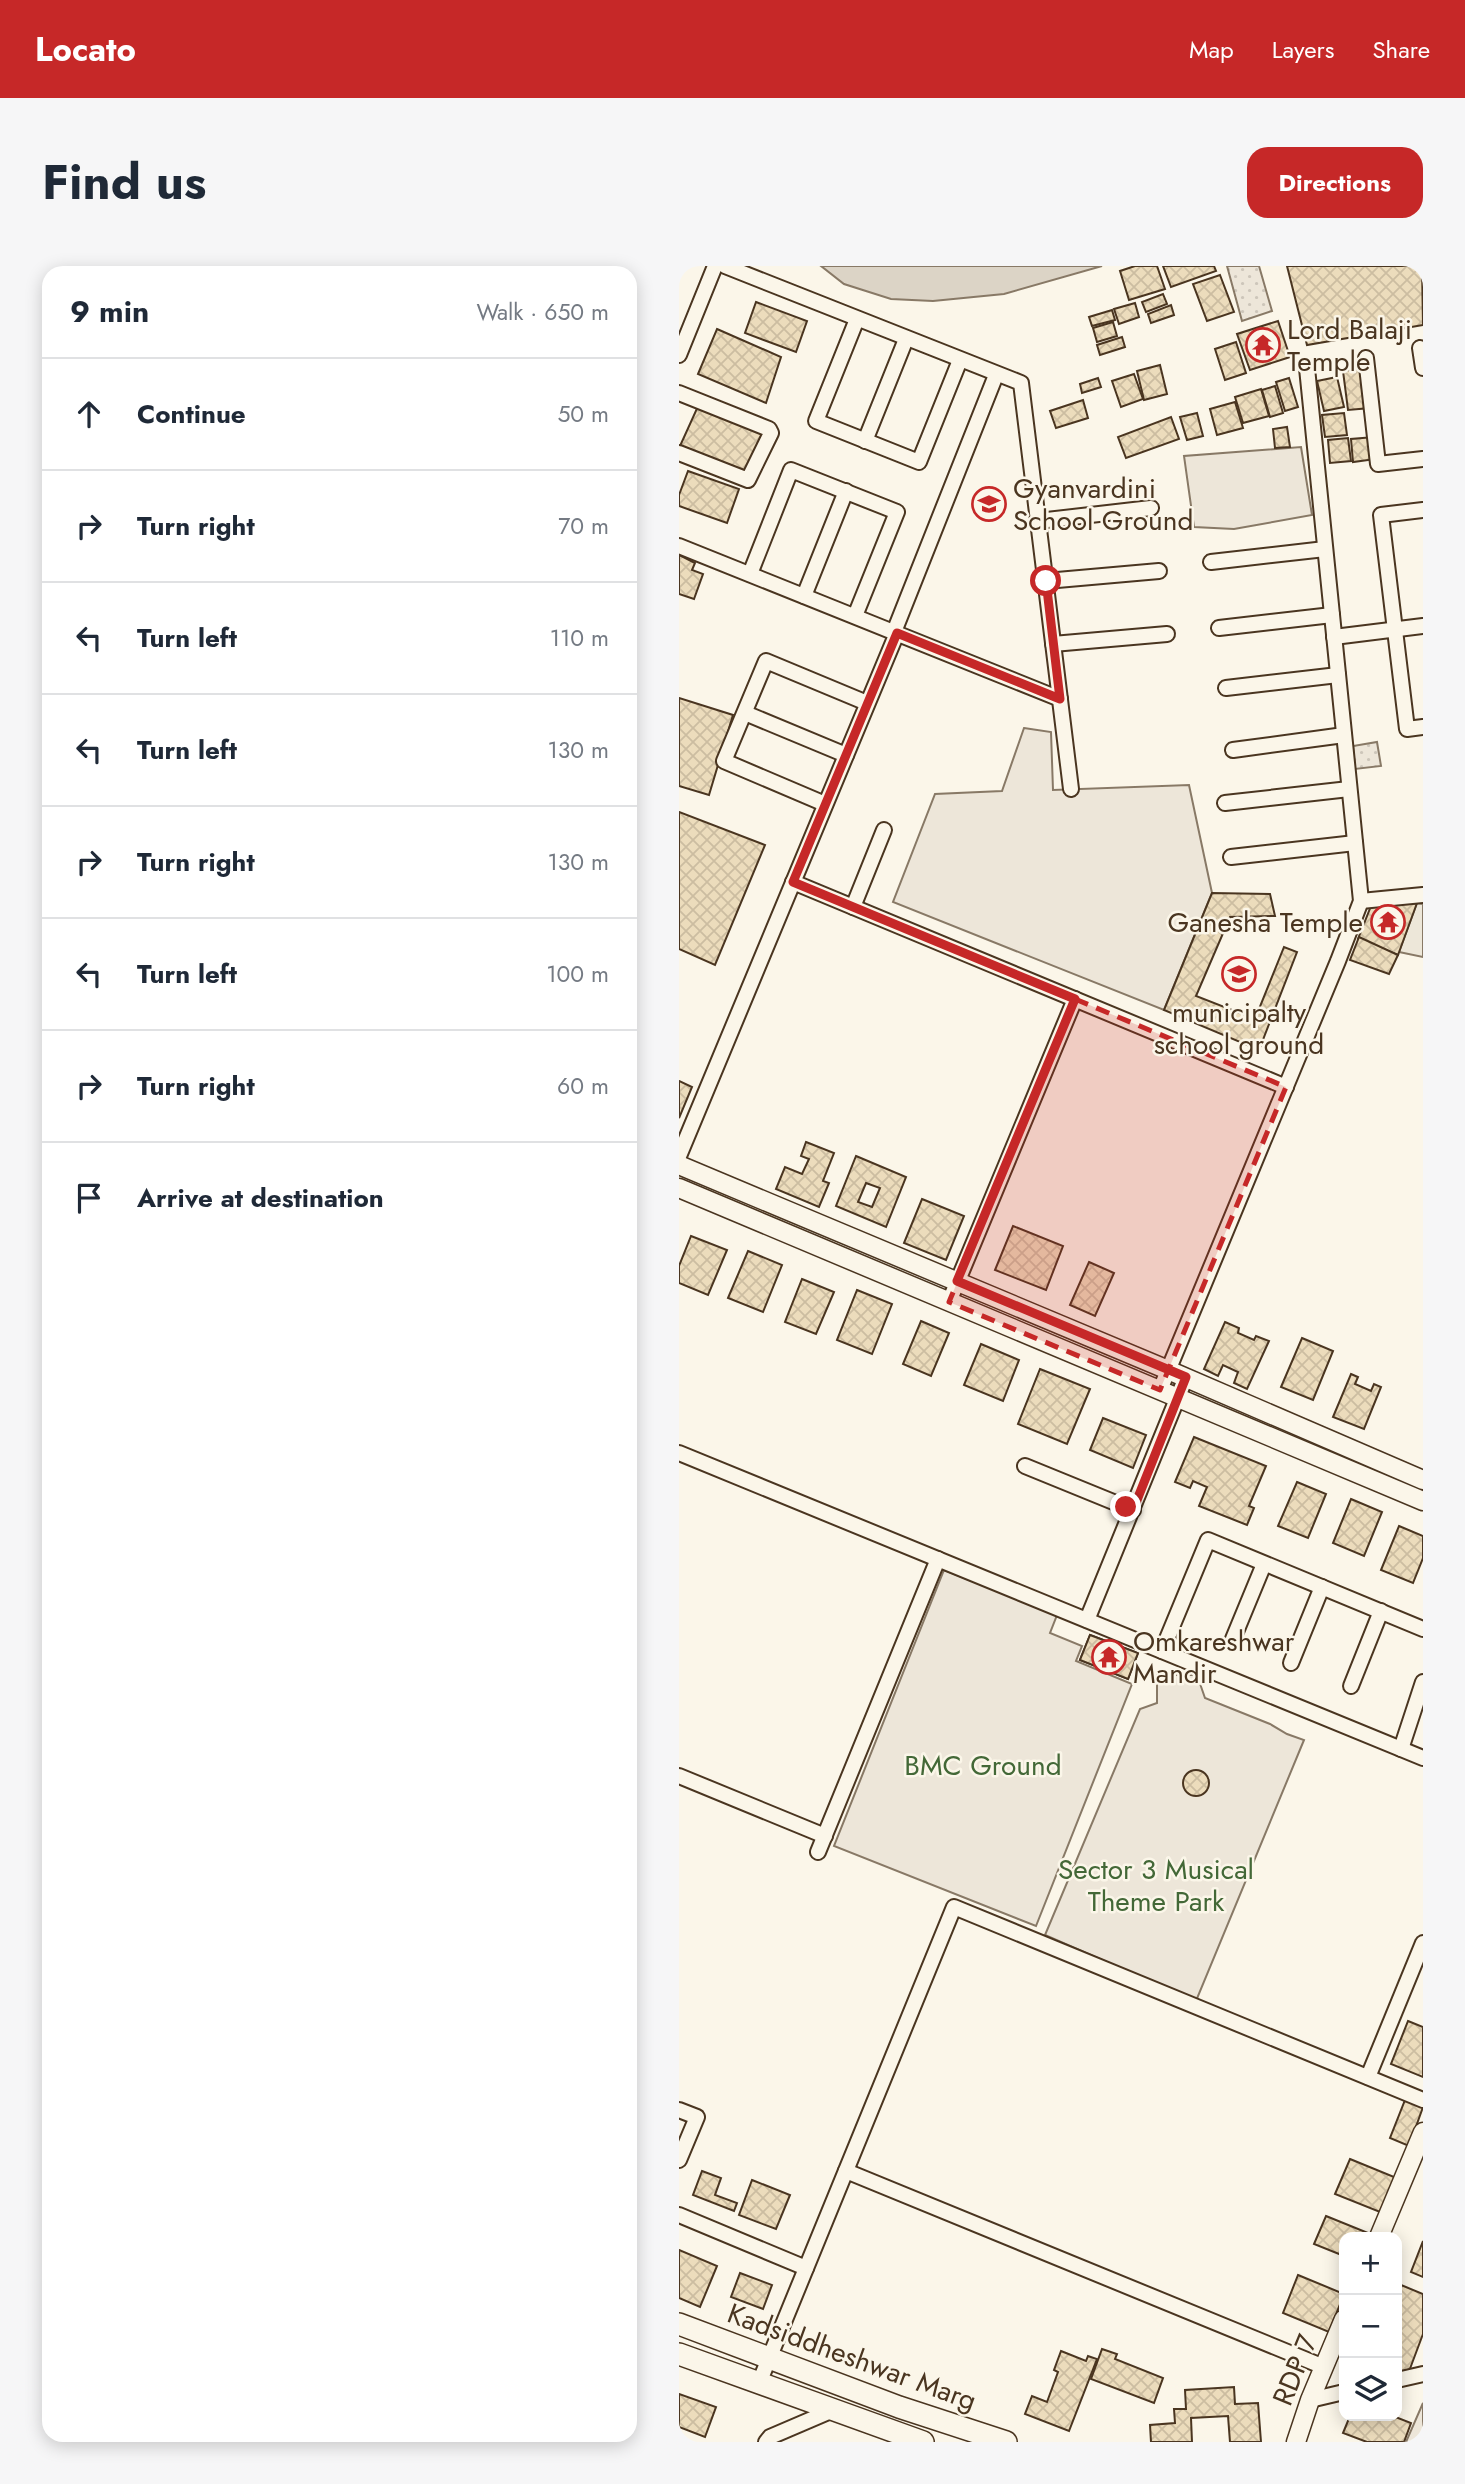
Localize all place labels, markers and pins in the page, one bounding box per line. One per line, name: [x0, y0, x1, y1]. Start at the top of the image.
place label: Lord Balaji Temple: [1287, 309, 1412, 382]
temple icon: Lord Balaji Temple: [1244, 326, 1282, 364]
place label: Gyanvardini School Ground: [1013, 468, 1193, 541]
school or university icon: Gyanvardini School Ground: [970, 485, 1008, 523]
place label: Ganesha Temple: [1168, 902, 1363, 943]
temple icon: Ganesha Temple: [1369, 903, 1407, 941]
school or university icon: municipalty school ground: [1220, 955, 1258, 993]
place label: municipalty school ground: [1154, 992, 1324, 1065]
place label: Omkareshwar Mandir: [1133, 1621, 1295, 1694]
temple icon: Omkareshwar Mandir: [1090, 1638, 1128, 1676]

